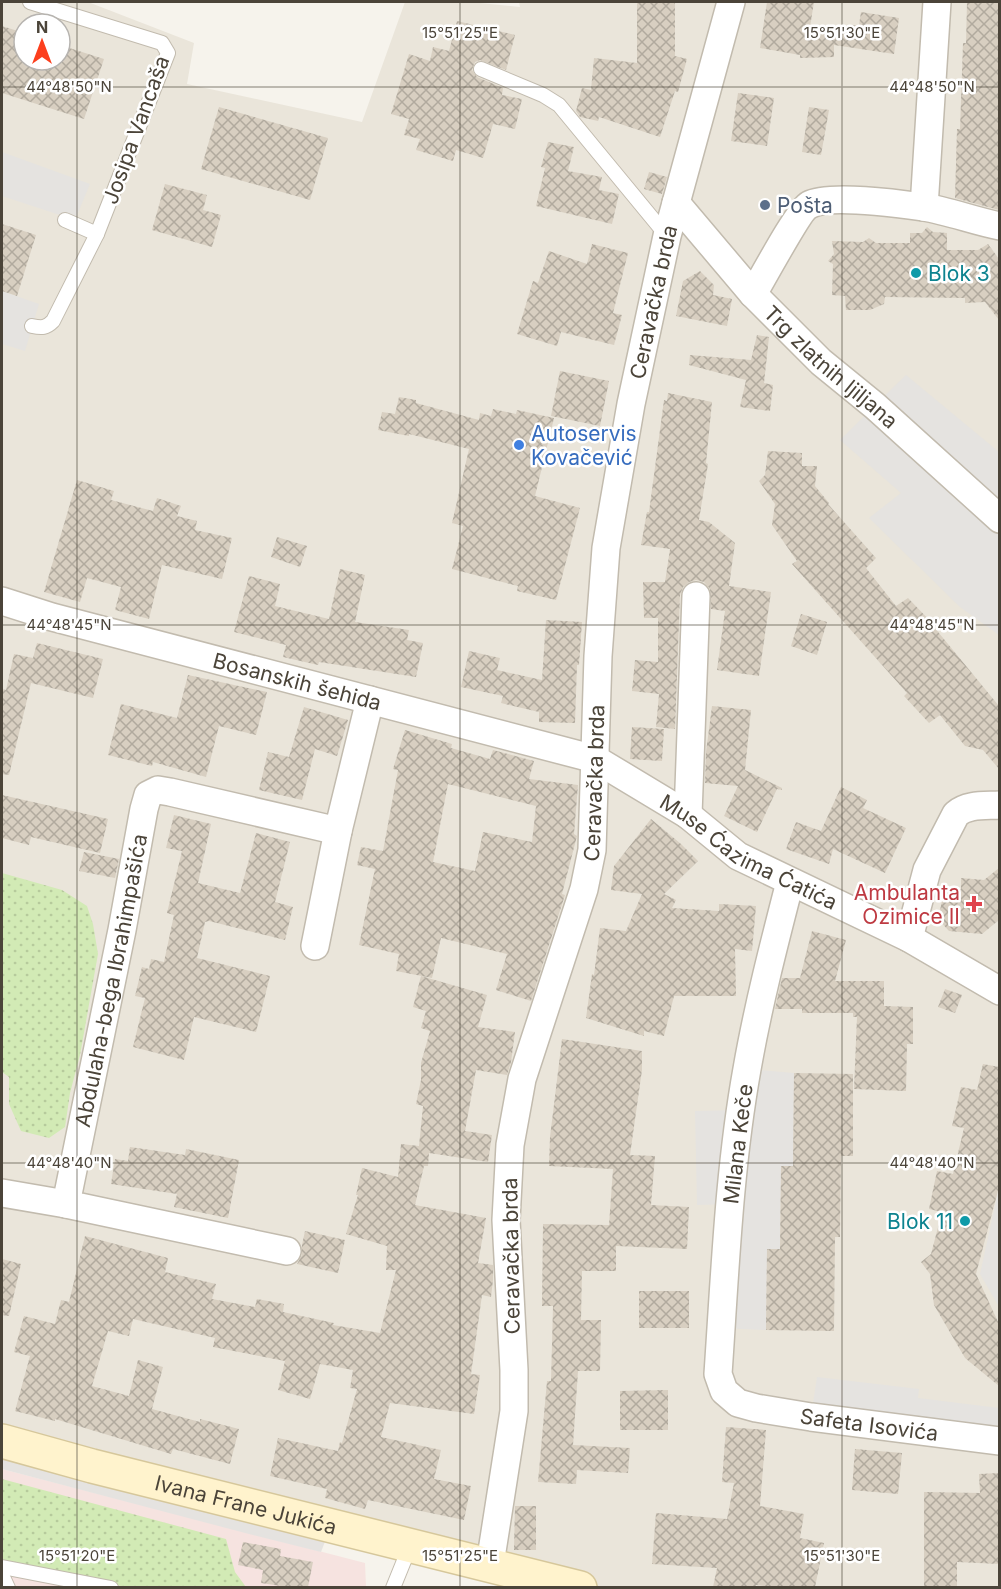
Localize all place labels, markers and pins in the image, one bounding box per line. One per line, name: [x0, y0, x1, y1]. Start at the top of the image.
place label: Pošta: [777, 193, 833, 218]
marker: Pošta: [758, 198, 772, 212]
place label: Blok 3: [928, 261, 990, 286]
marker: Blok 3: [909, 266, 923, 280]
place label: Autoservis Kovačević: [531, 421, 637, 470]
marker: Autoservis Kovačević: [512, 438, 526, 452]
place label: Ambulanta Ozimice II: [854, 880, 960, 929]
marker: Ambulanta Ozimice II: [965, 895, 983, 913]
place label: Blok 11: [887, 1209, 953, 1234]
marker: Blok 11: [958, 1214, 972, 1228]

